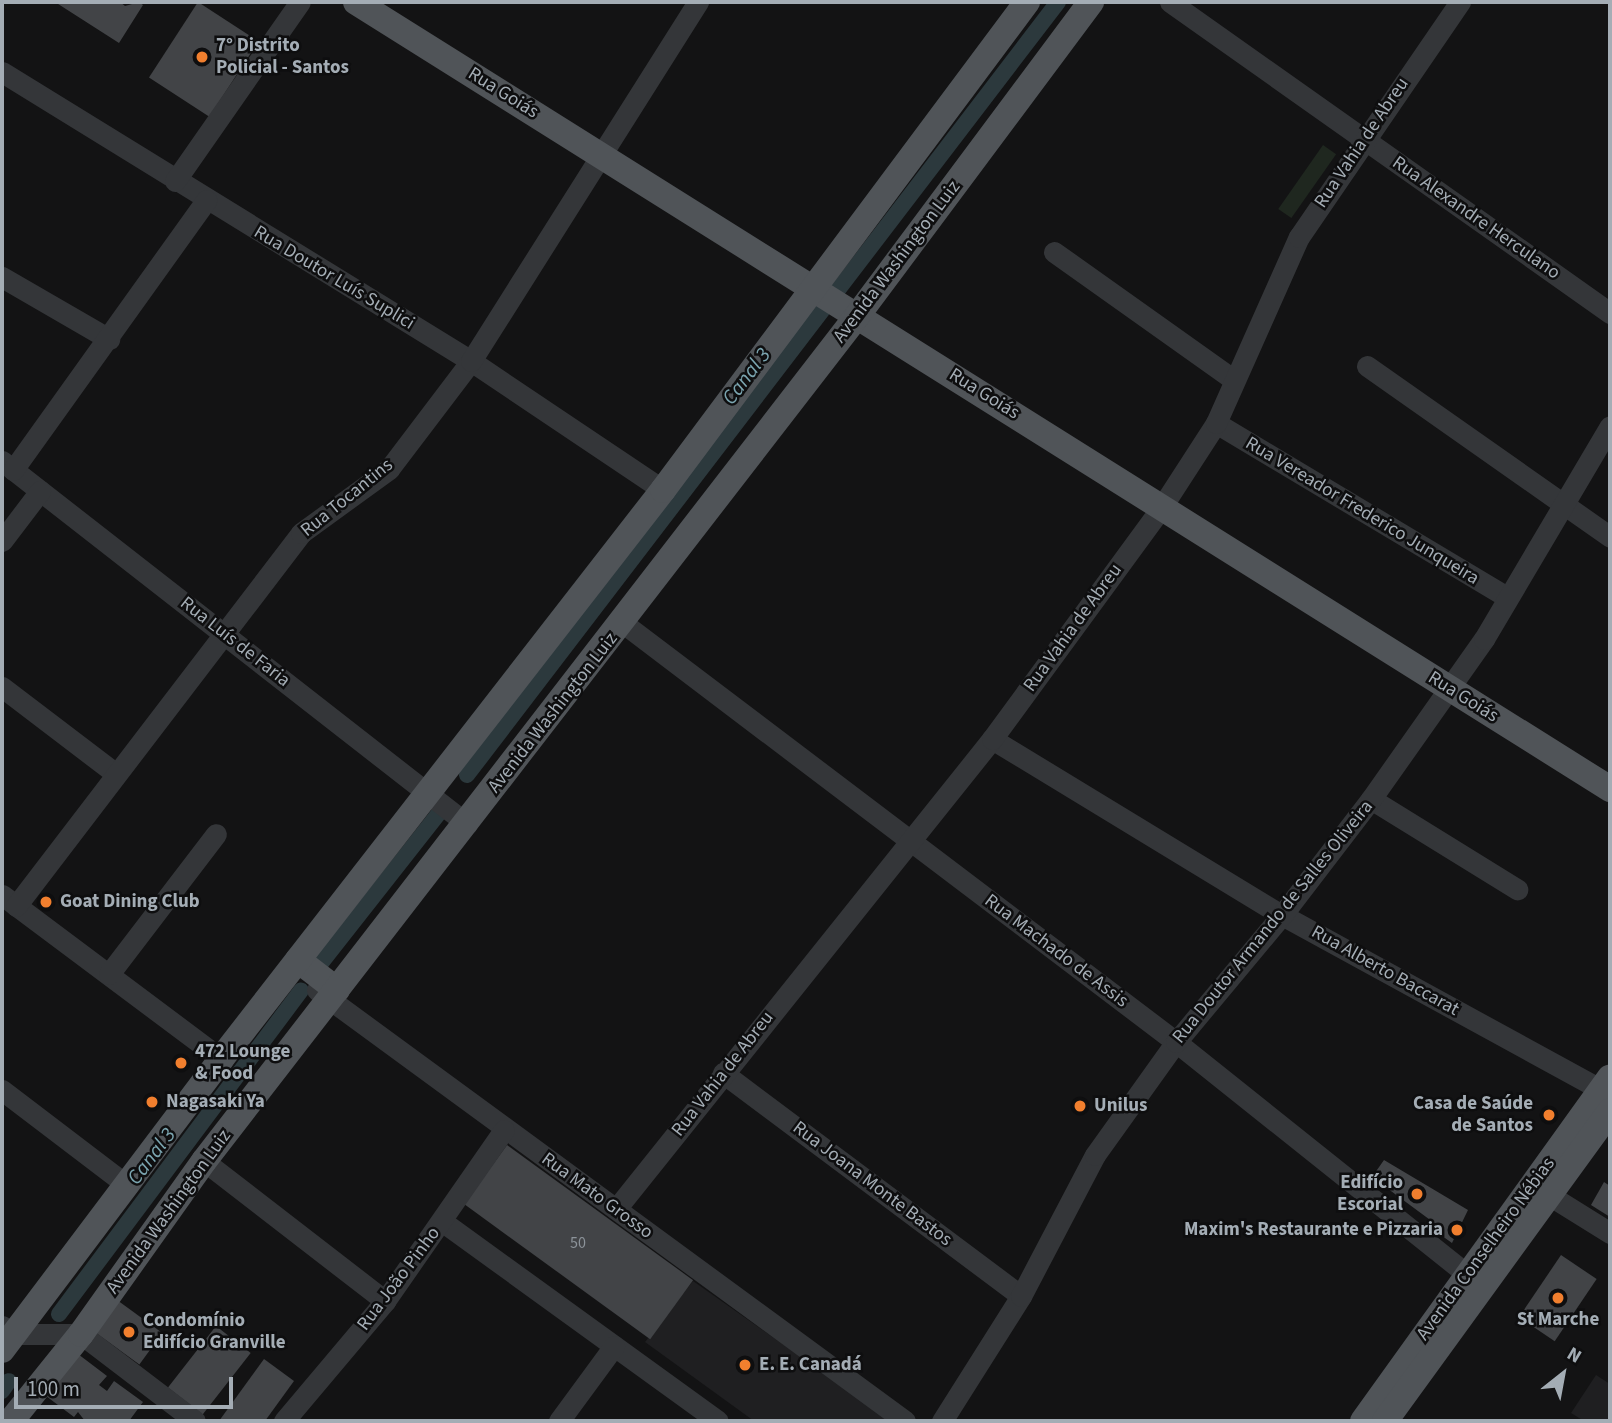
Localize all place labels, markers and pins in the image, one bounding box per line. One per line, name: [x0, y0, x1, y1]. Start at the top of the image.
place label: 7° Distrito Policial - Santos: [216, 35, 349, 79]
marker: 7° Distrito Policial - Santos: [194, 49, 210, 65]
place label: Goat Dining Club: [60, 891, 200, 913]
marker: Goat Dining Club: [38, 894, 54, 910]
place label: 472 Lounge & Food: [195, 1041, 290, 1085]
marker: 472 Lounge & Food: [173, 1055, 189, 1071]
place label: Nagasaki Ya: [166, 1091, 265, 1113]
place label: Casa de Saúde de Santos: [1413, 1093, 1533, 1137]
marker: Nagasaki Ya: [144, 1094, 160, 1110]
place label: Unilus: [1094, 1095, 1147, 1117]
marker: Unilus: [1072, 1098, 1088, 1114]
marker: Casa de Saúde de Santos: [1539, 1105, 1559, 1125]
place label: Edifício Escorial: [1337, 1172, 1403, 1216]
marker: Edifício Escorial: [1409, 1186, 1425, 1202]
place label: Maxim's Restaurante e Pizzaria: [1184, 1219, 1443, 1241]
marker: Maxim's Restaurante e Pizzaria: [1449, 1222, 1465, 1238]
marker: St Marche: [1550, 1290, 1566, 1306]
place label: St Marche: [1517, 1309, 1599, 1331]
place label: Condomínio Edifício Granville: [143, 1310, 285, 1354]
marker: Condomínio Edifício Granville: [121, 1324, 137, 1340]
place label: E. E. Canadá: [759, 1354, 862, 1376]
marker: E. E. Canadá: [737, 1357, 753, 1373]

